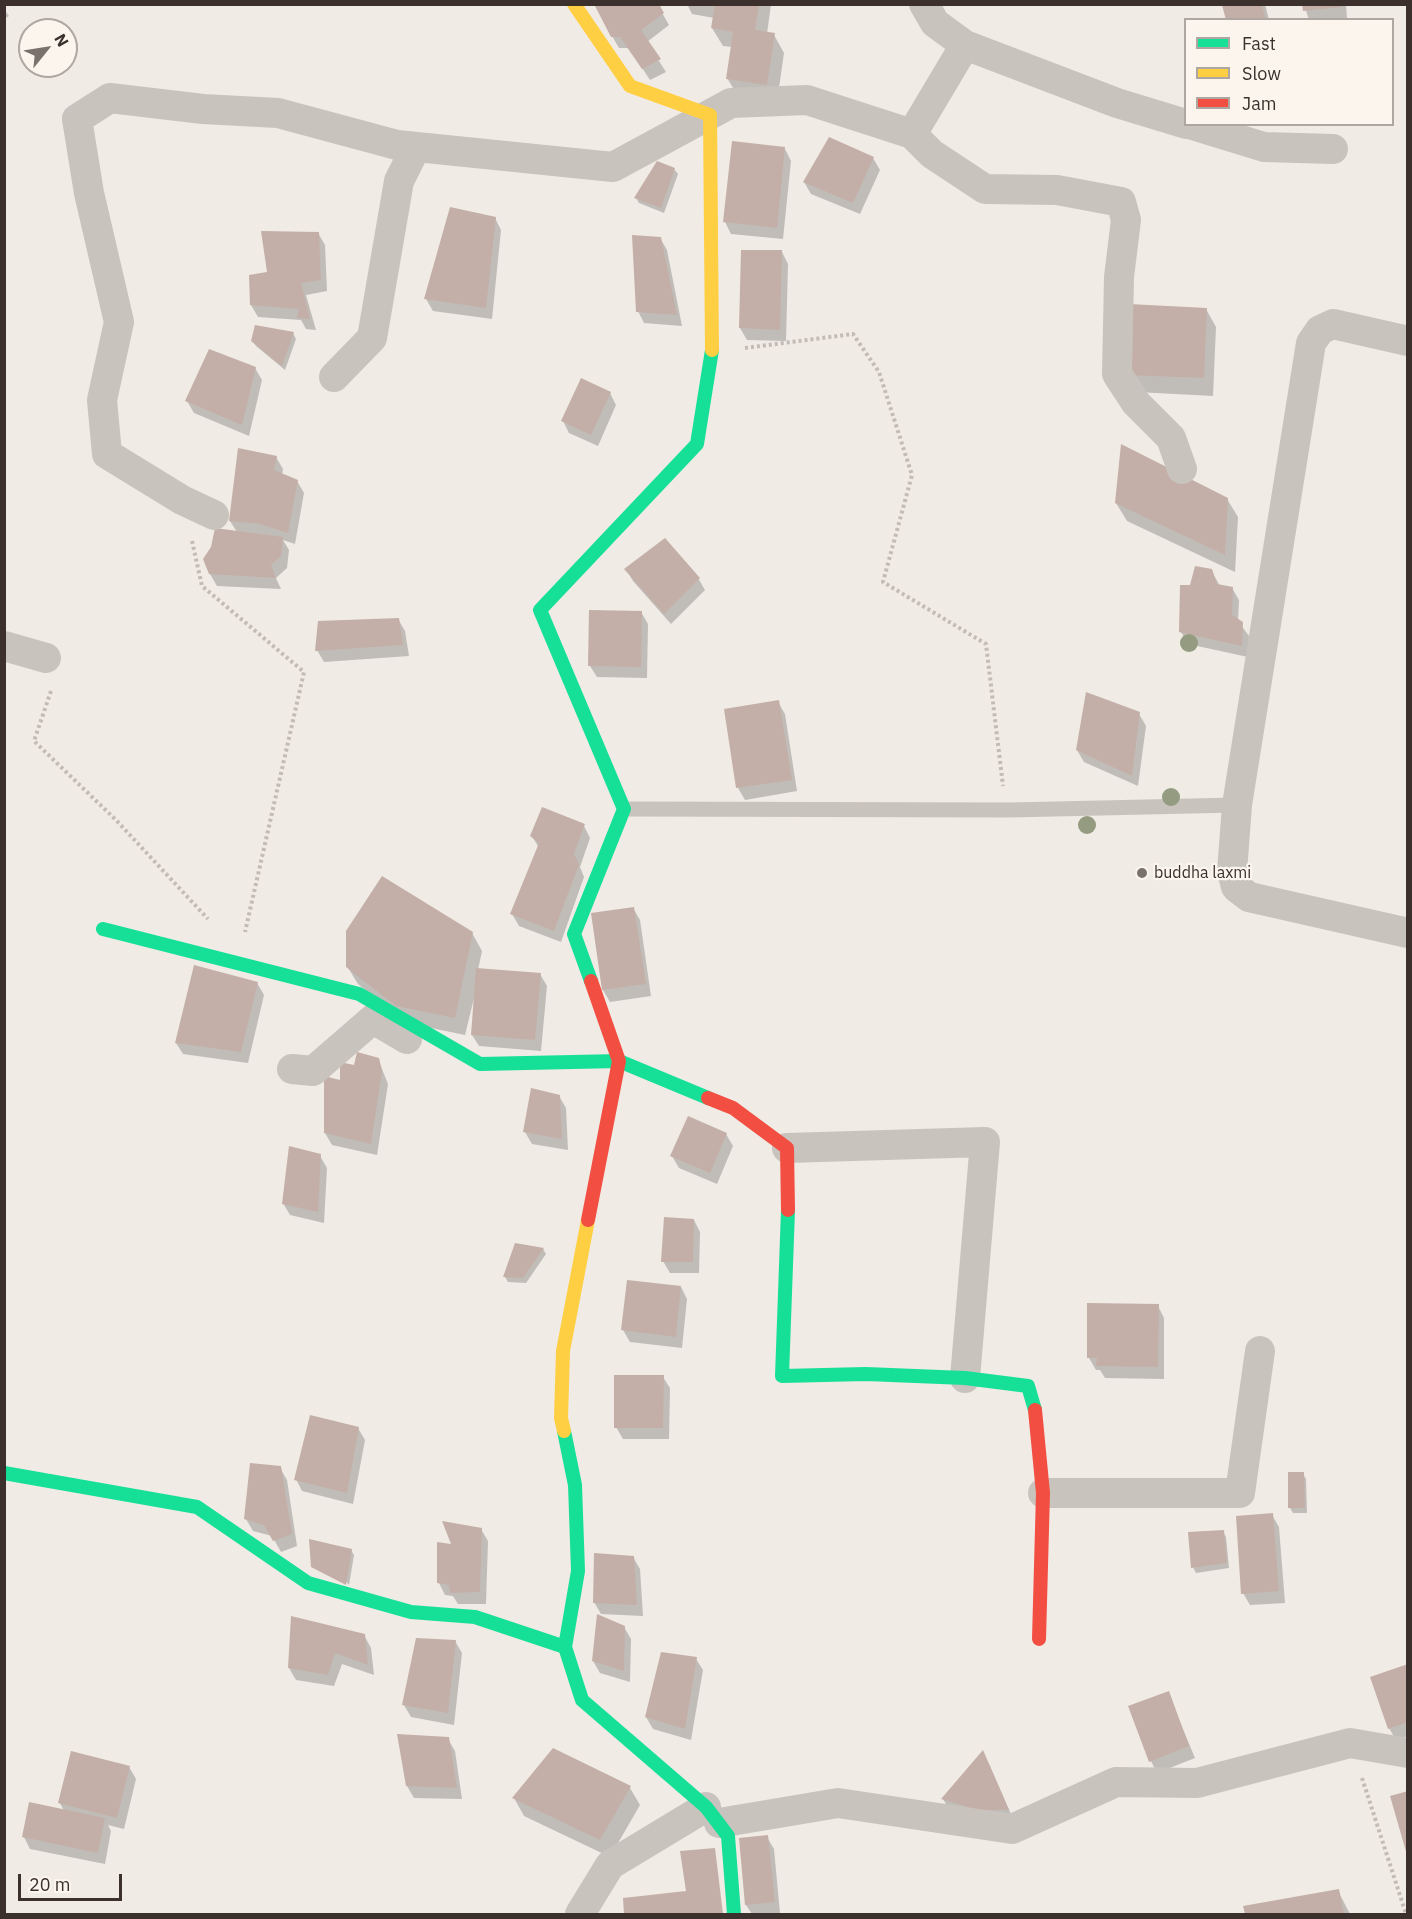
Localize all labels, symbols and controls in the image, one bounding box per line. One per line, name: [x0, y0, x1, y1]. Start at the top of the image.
north arrow: [18, 18, 78, 78]
legend: [1184, 18, 1394, 126]
text: N: [50, 30, 73, 50]
text: Fast: [1242, 32, 1276, 55]
text: Slow: [1242, 62, 1281, 85]
text: Jam: [1242, 92, 1277, 115]
place label: buddha laxmi: [1154, 863, 1251, 883]
marker: buddha laxmi: [1135, 866, 1149, 880]
scale bar: [21, 1862, 124, 1900]
text: 20 m: [29, 1873, 71, 1896]

